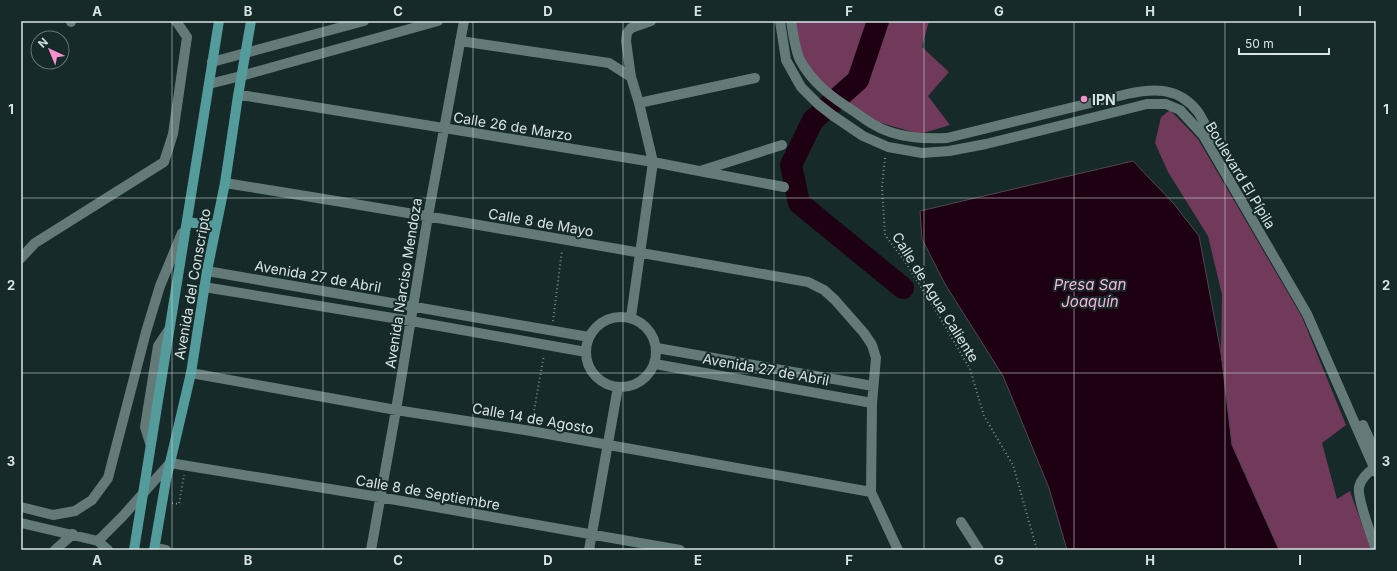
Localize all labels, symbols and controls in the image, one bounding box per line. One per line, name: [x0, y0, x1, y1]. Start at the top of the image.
text: A: [92, 3, 102, 19]
text: B: [244, 3, 253, 19]
text: C: [393, 3, 403, 19]
text: D: [543, 3, 553, 19]
text: E: [694, 3, 702, 19]
text: F: [845, 3, 853, 19]
text: G: [994, 3, 1004, 19]
text: H: [1145, 3, 1155, 19]
text: I: [1298, 3, 1302, 19]
north arrow: [30, 30, 70, 70]
scale bar: [1239, 30, 1329, 56]
text: N: [35, 35, 51, 51]
text: 50 m: [1245, 36, 1274, 51]
place label: IPN: [1092, 91, 1116, 108]
marker: IPN: [1079, 94, 1089, 104]
text: 1: [8, 101, 14, 117]
text: 1: [1383, 101, 1389, 117]
street label: Calle 26 de Marzo: [452, 108, 574, 144]
street label: Boulevard El Pípila: [1202, 118, 1280, 232]
street label: Avenida Narciso Mendoza: [381, 196, 425, 370]
street label: Calle 8 de Mayo: [487, 204, 595, 240]
street label: Avenida del Conscripto: [170, 207, 214, 361]
street label: Calle de Agua Caliente: [889, 229, 983, 365]
street label: Avenida 27 de Abril: [253, 257, 383, 295]
water label: Presa San Joaquín: [1054, 275, 1126, 311]
text: 2: [7, 277, 15, 293]
text: 2: [1382, 277, 1390, 293]
street label: Avenida 27 de Abril: [701, 350, 831, 388]
street label: Calle 14 de Agosto: [471, 399, 595, 437]
text: 3: [7, 453, 15, 469]
text: 3: [1382, 453, 1390, 469]
street label: Calle 8 de Septiembre: [355, 471, 501, 513]
text: A: [92, 552, 102, 568]
text: B: [244, 552, 253, 568]
text: C: [393, 552, 403, 568]
text: D: [543, 552, 553, 568]
text: E: [694, 552, 702, 568]
text: F: [845, 552, 853, 568]
text: G: [994, 552, 1004, 568]
text: H: [1145, 552, 1155, 568]
text: I: [1298, 552, 1302, 568]

